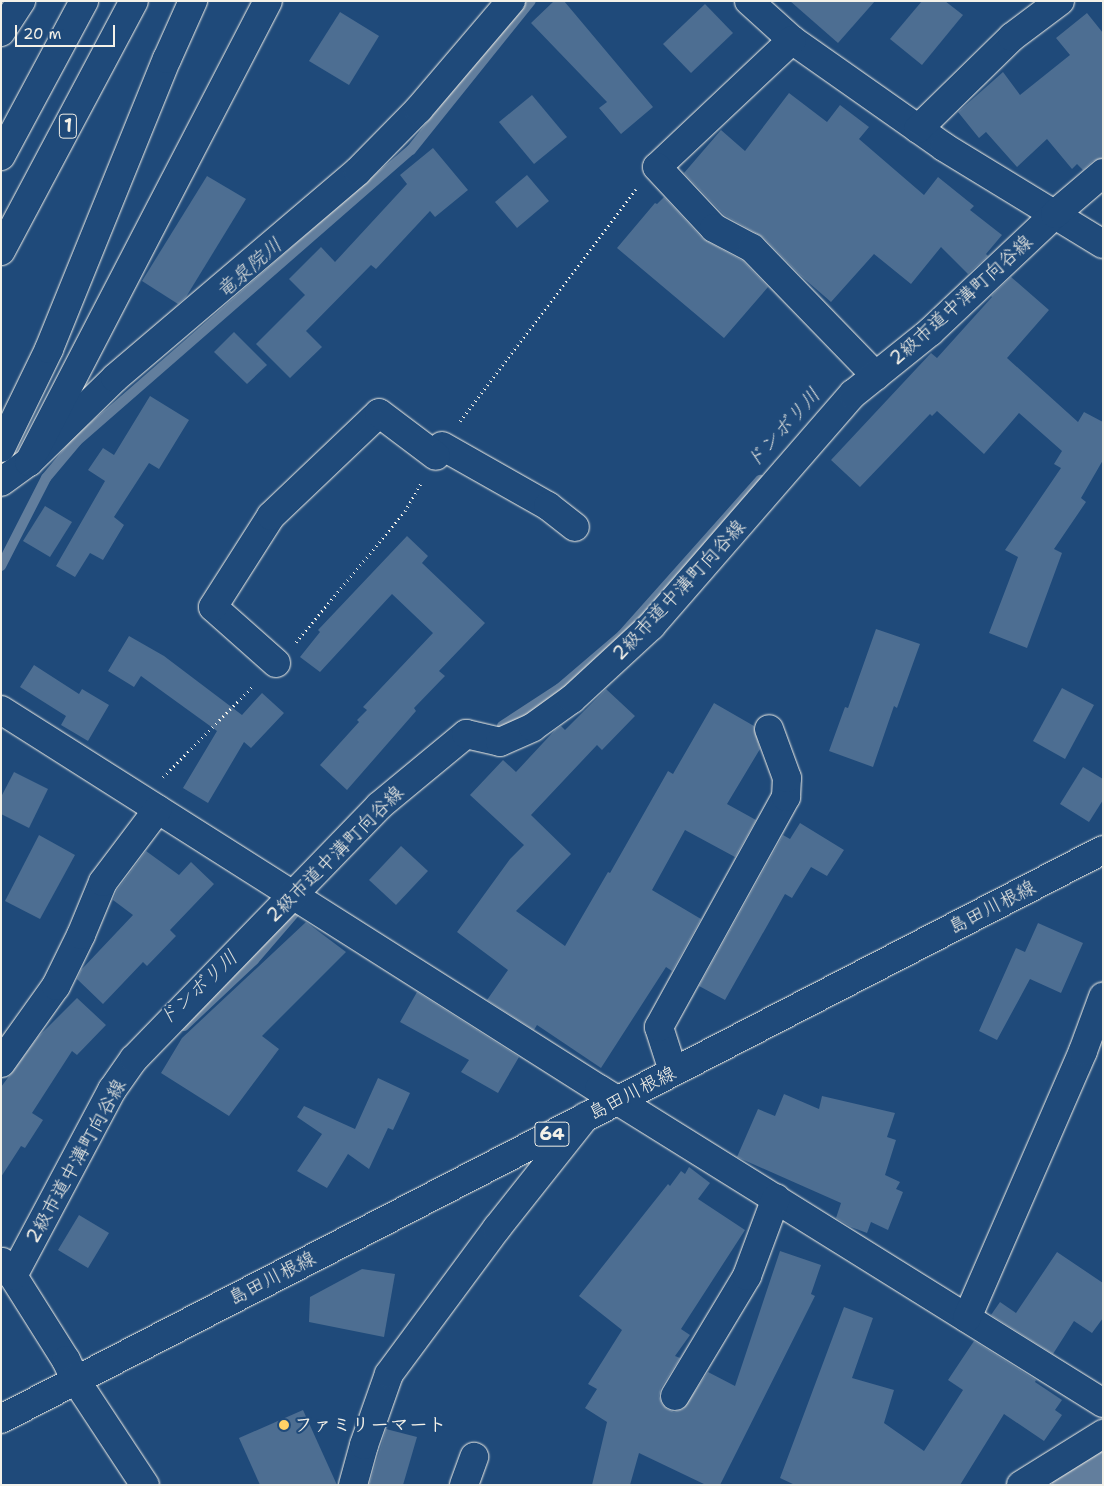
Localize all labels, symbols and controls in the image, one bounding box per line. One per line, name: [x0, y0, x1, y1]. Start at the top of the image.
scale bar: [18, 15, 118, 47]
text: 20 m: [23, 24, 62, 44]
road number: 1: [58, 110, 78, 142]
street label: 2級市道中溝町向谷線: [885, 230, 1037, 370]
water label: 竜泉院川: [211, 233, 287, 303]
water label: ドンボリ川: [741, 383, 825, 473]
street label: 2級市道中溝町向谷線: [608, 515, 750, 665]
street label: 2級市道中溝町向谷線: [262, 781, 408, 927]
street label: 島田川根線: [945, 875, 1039, 939]
water label: ドンボリ川: [153, 945, 243, 1031]
street label: 島田川根線: [585, 1061, 679, 1125]
street label: 2級市道中溝町向谷線: [21, 1075, 131, 1247]
road number: 64: [533, 1118, 571, 1150]
street label: 島田川根線: [225, 1246, 319, 1310]
place label: ファミリーマート: [294, 1414, 446, 1436]
marker: ファミリーマート: [278, 1419, 290, 1431]

